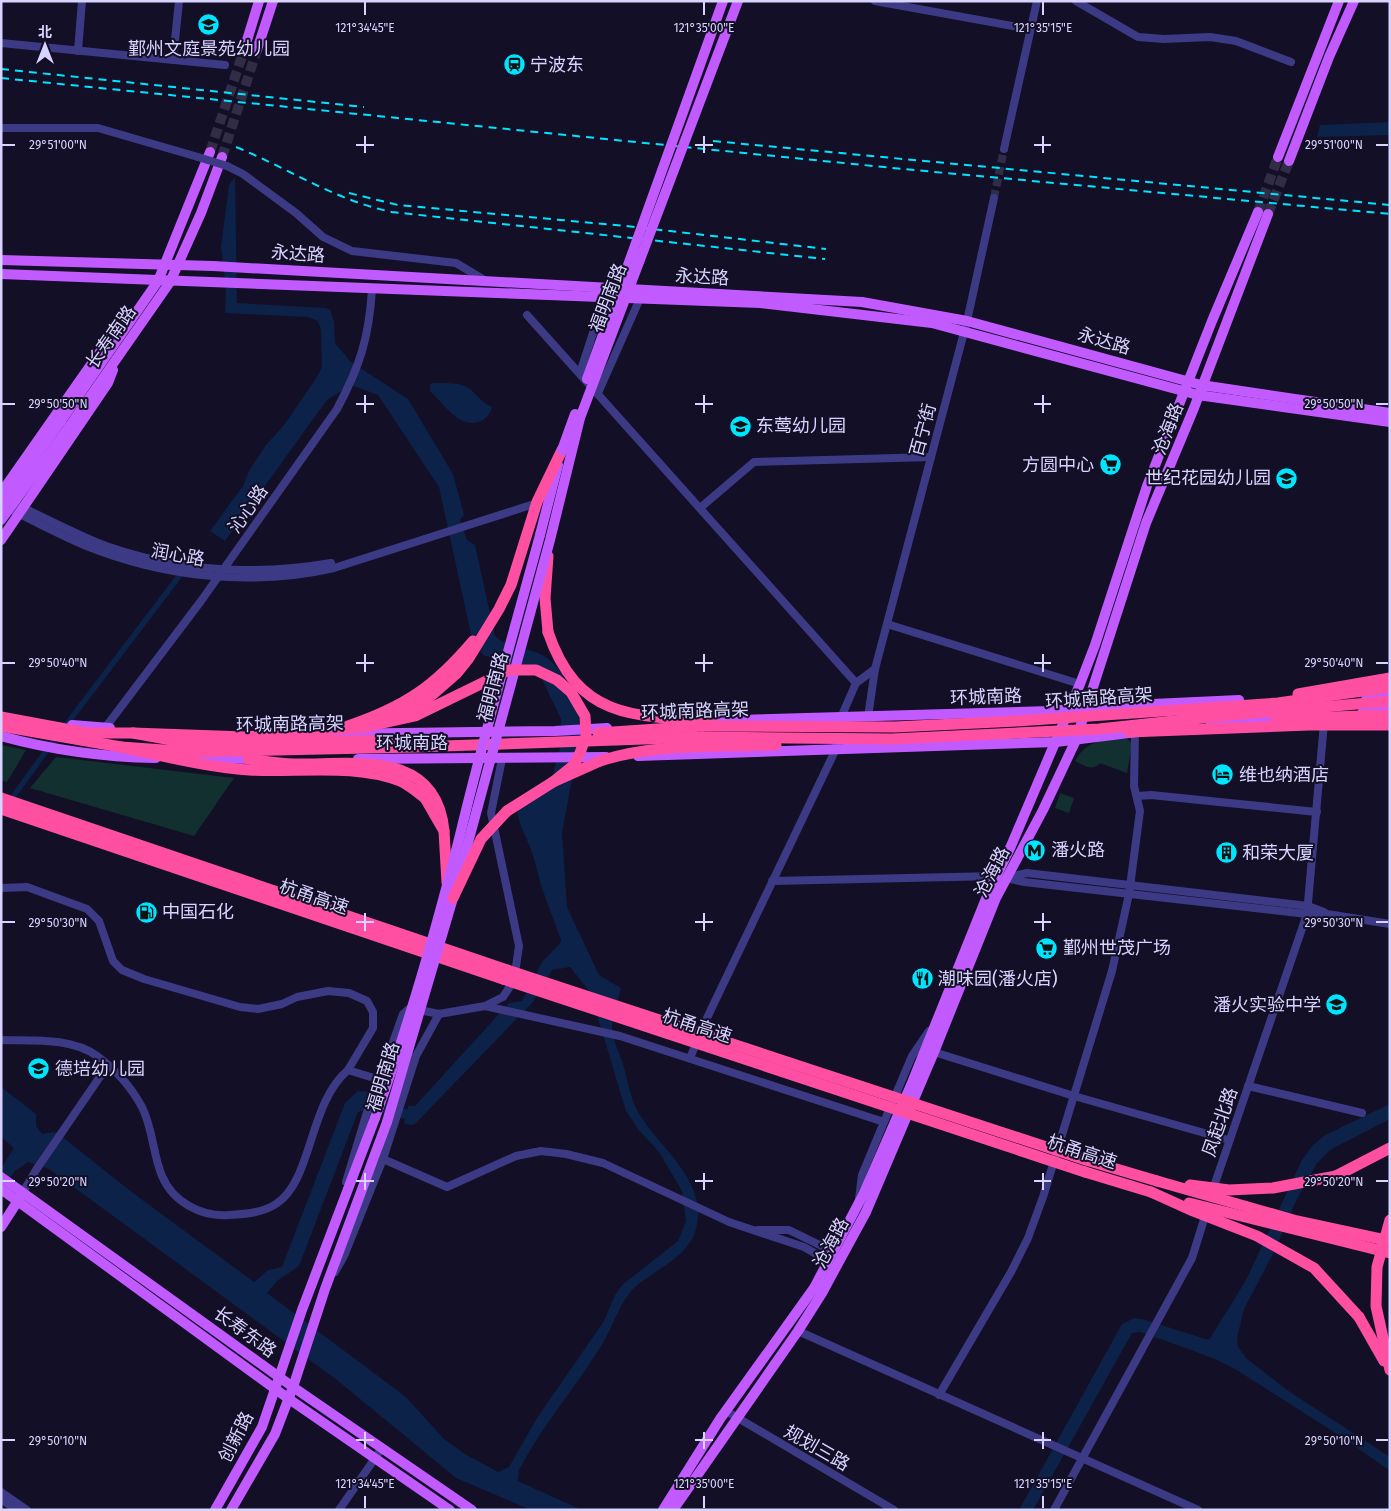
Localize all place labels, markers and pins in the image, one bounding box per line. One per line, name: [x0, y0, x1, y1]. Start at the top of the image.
school or university icon: 鄞州文庭景苑幼儿园: [197, 12, 221, 36]
place label: 鄞州文庭景苑幼儿园: [128, 38, 290, 60]
station icon: 宁波东: [502, 53, 526, 77]
place label: 宁波东: [530, 54, 584, 76]
school or university icon: 东莺幼儿园: [728, 414, 752, 438]
place label: 东莺幼儿园: [756, 415, 846, 437]
supermarket icon: 方圆中心: [1098, 453, 1122, 477]
place label: 方圆中心: [1022, 454, 1094, 476]
school or university icon: 世纪花园幼儿园: [1275, 466, 1299, 490]
place label: 世纪花园幼儿园: [1145, 467, 1271, 489]
hotel icon: 维也纳酒店: [1211, 763, 1235, 787]
place label: 维也纳酒店: [1239, 764, 1329, 786]
metro station icon: 潘火路: [1023, 838, 1047, 862]
place label: 潘火路: [1051, 839, 1105, 861]
building icon: 和荣大厦: [1214, 841, 1238, 865]
place label: 和荣大厦: [1242, 842, 1314, 864]
fuel station icon: 中国石化: [134, 900, 158, 924]
place label: 中国石化: [162, 901, 234, 923]
supermarket icon: 鄞州世茂广场: [1035, 936, 1059, 960]
place label: 鄞州世茂广场: [1063, 937, 1171, 959]
restaurant icon: 潮味园(潘火店): [910, 967, 934, 991]
place label: 潮味园(潘火店): [938, 968, 1058, 990]
school or university icon: 潘火实验中学: [1325, 993, 1349, 1017]
place label: 潘火实验中学: [1213, 994, 1321, 1016]
school or university icon: 德培幼儿园: [27, 1057, 51, 1081]
place label: 德培幼儿园: [55, 1058, 145, 1080]

